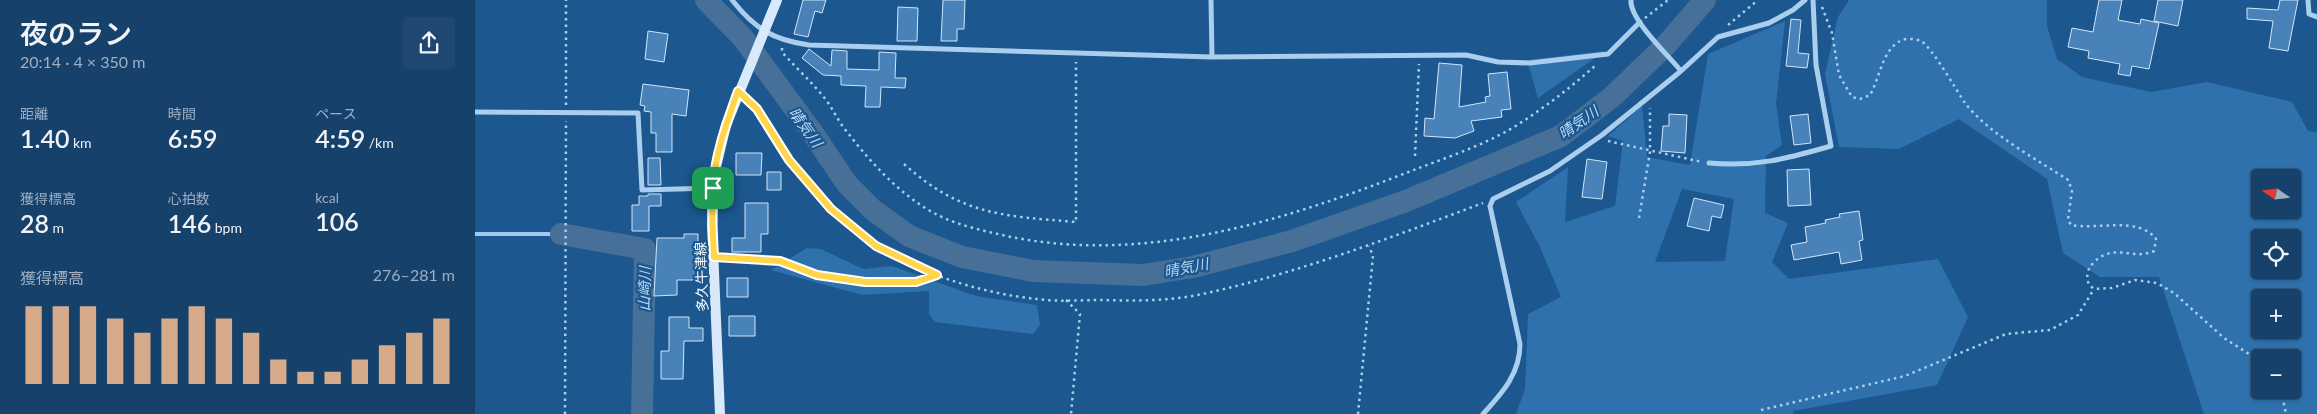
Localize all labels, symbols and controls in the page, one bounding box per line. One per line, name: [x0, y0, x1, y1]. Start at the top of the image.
text: 夜のラン: [20, 16, 132, 50]
button: share: [403, 17, 455, 69]
text: 20:14 · 4 × 350 m: [20, 52, 145, 71]
water label: 晴気川: [1554, 101, 1603, 142]
water label: 晴気川: [785, 104, 828, 152]
text: 距離: [20, 105, 48, 122]
text: 時間: [168, 105, 196, 122]
text: ペース: [315, 105, 357, 122]
text: 1.40: [20, 123, 69, 153]
text: 6:59: [168, 123, 218, 153]
text: 4:59: [315, 123, 365, 153]
text: km: [69, 134, 92, 151]
text: /km: [365, 134, 394, 151]
pin: [692, 167, 734, 209]
north arrow: [2251, 169, 2301, 219]
map controls: [2251, 169, 2301, 399]
icon: arrive: [699, 174, 727, 202]
text: kcal: [315, 189, 339, 206]
text: 獲得標高: [20, 190, 76, 207]
text: 心拍数: [168, 190, 210, 207]
text: 106: [315, 206, 359, 236]
text: 28: [20, 208, 49, 238]
text: 146: [168, 208, 211, 238]
text: m: [49, 219, 64, 236]
text: bpm: [211, 219, 242, 236]
button: locate: [2251, 229, 2301, 279]
street label: 多久牛津線: [691, 242, 711, 312]
water label: 晴気川: [1162, 253, 1212, 280]
water label: 山崎川: [635, 264, 653, 312]
text: 276–281 m: [373, 265, 455, 284]
text: 獲得標高: [20, 268, 84, 287]
button: +: [2251, 289, 2301, 339]
button: −: [2251, 349, 2301, 399]

